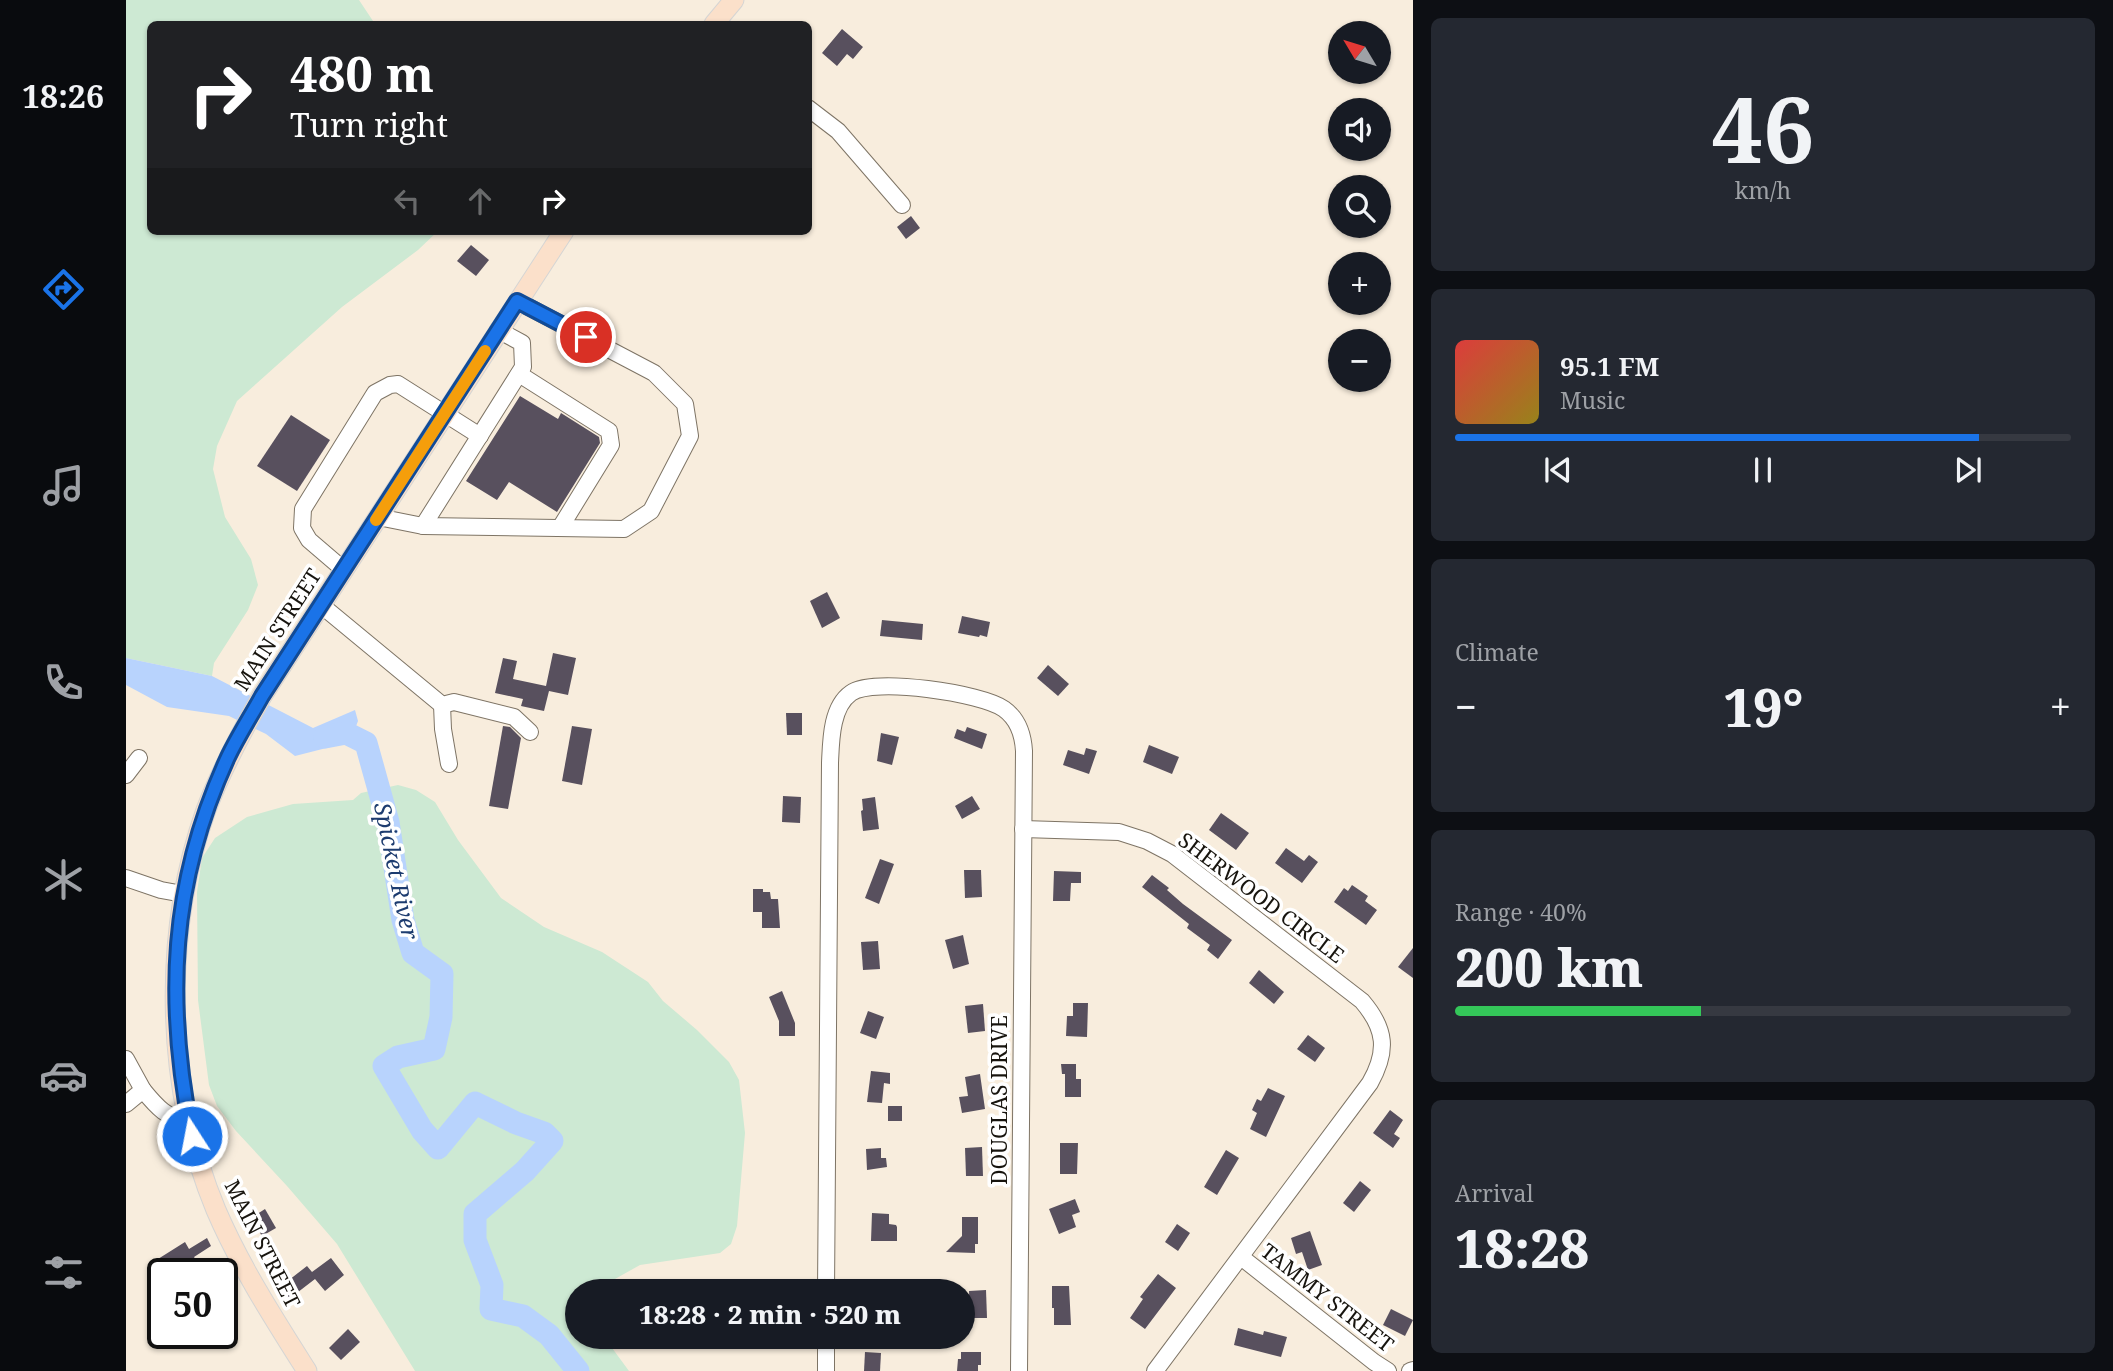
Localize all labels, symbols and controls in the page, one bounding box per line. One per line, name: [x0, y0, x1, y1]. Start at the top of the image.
north arrow: [1328, 21, 1391, 84]
map controls: [1328, 21, 1391, 392]
text: 480 m: [290, 40, 434, 106]
icon: right: [175, 49, 266, 140]
text: 46: [1712, 66, 1814, 190]
text: 18:26: [22, 74, 104, 117]
button: sound: [1328, 98, 1391, 161]
text: Turn right: [290, 103, 448, 146]
text: km/h: [1735, 174, 1791, 206]
button: search: [1328, 175, 1391, 238]
icon: left: [388, 182, 426, 220]
icon: ahead: [461, 182, 499, 220]
icon: right: [534, 182, 572, 220]
button: +: [1328, 252, 1391, 315]
icon: directions: [39, 265, 88, 314]
pin: [556, 307, 616, 367]
icon: arrive: [567, 318, 605, 356]
button: −: [1328, 329, 1391, 392]
text: 95.1 FM: [1560, 348, 1659, 384]
text: Music: [1560, 384, 1625, 416]
icon: previous: [1539, 451, 1577, 489]
icon: pause: [1744, 451, 1782, 489]
icon: next: [1949, 451, 1987, 489]
icon: music: [39, 461, 88, 510]
street label: MAIN STREET: [227, 563, 327, 696]
text: Climate: [1455, 636, 1539, 668]
icon: phone: [39, 658, 88, 707]
text: 19°: [1723, 671, 1803, 742]
text: −: [1455, 680, 1477, 732]
text: +: [2050, 680, 2071, 732]
water label: Spicket River: [367, 799, 427, 942]
street label: SHERWOOD CIRCLE: [1173, 826, 1350, 969]
icon: climate: [39, 855, 88, 904]
text: Range · 40%: [1455, 896, 1587, 928]
text: 200 km: [1455, 931, 1643, 1002]
street label: DOUGLAS DRIVE: [985, 1015, 1013, 1185]
icon: car: [39, 1051, 88, 1100]
position arrow: [155, 1099, 229, 1173]
street label: MAIN STREET: [219, 1175, 307, 1313]
text: Arrival: [1455, 1177, 1534, 1209]
text: 18:28: [1455, 1212, 1589, 1283]
street label: TAMMY STREET: [1256, 1237, 1400, 1358]
icon: filters: [39, 1248, 88, 1297]
speed limit sign: 50: [147, 1258, 238, 1349]
text: 18:28 · 2 min · 520 m: [639, 1296, 901, 1332]

